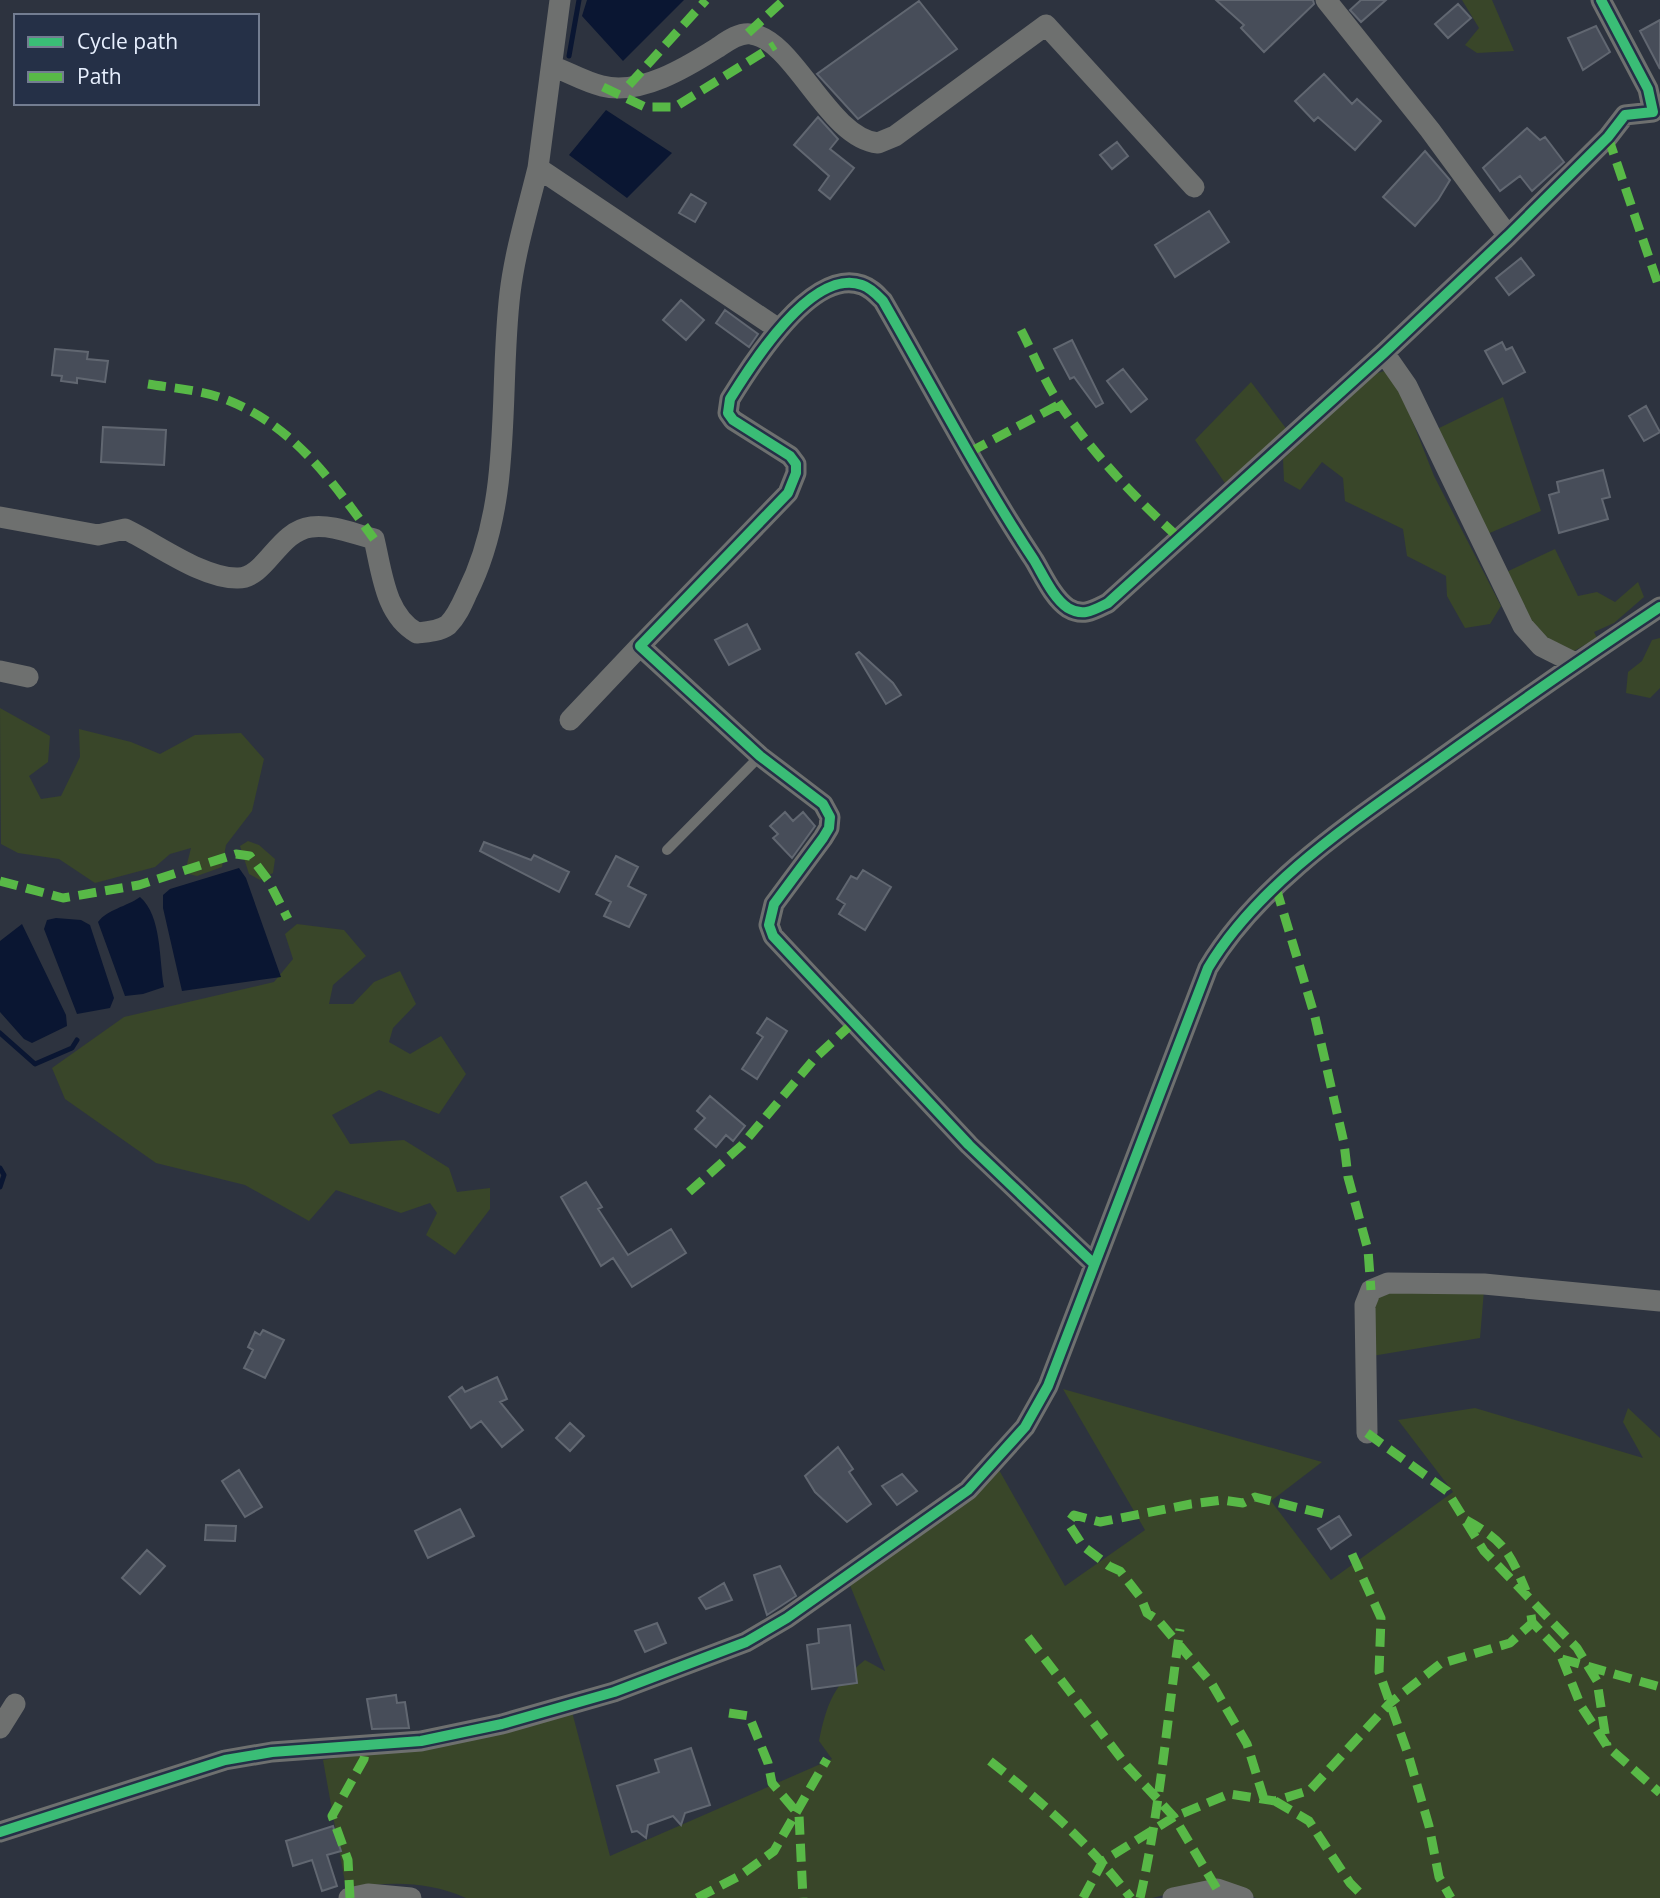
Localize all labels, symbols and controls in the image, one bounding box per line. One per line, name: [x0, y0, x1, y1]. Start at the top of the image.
legend: [14, 14, 259, 105]
text: Cycle path: [77, 27, 178, 55]
text: Path: [77, 62, 122, 90]

